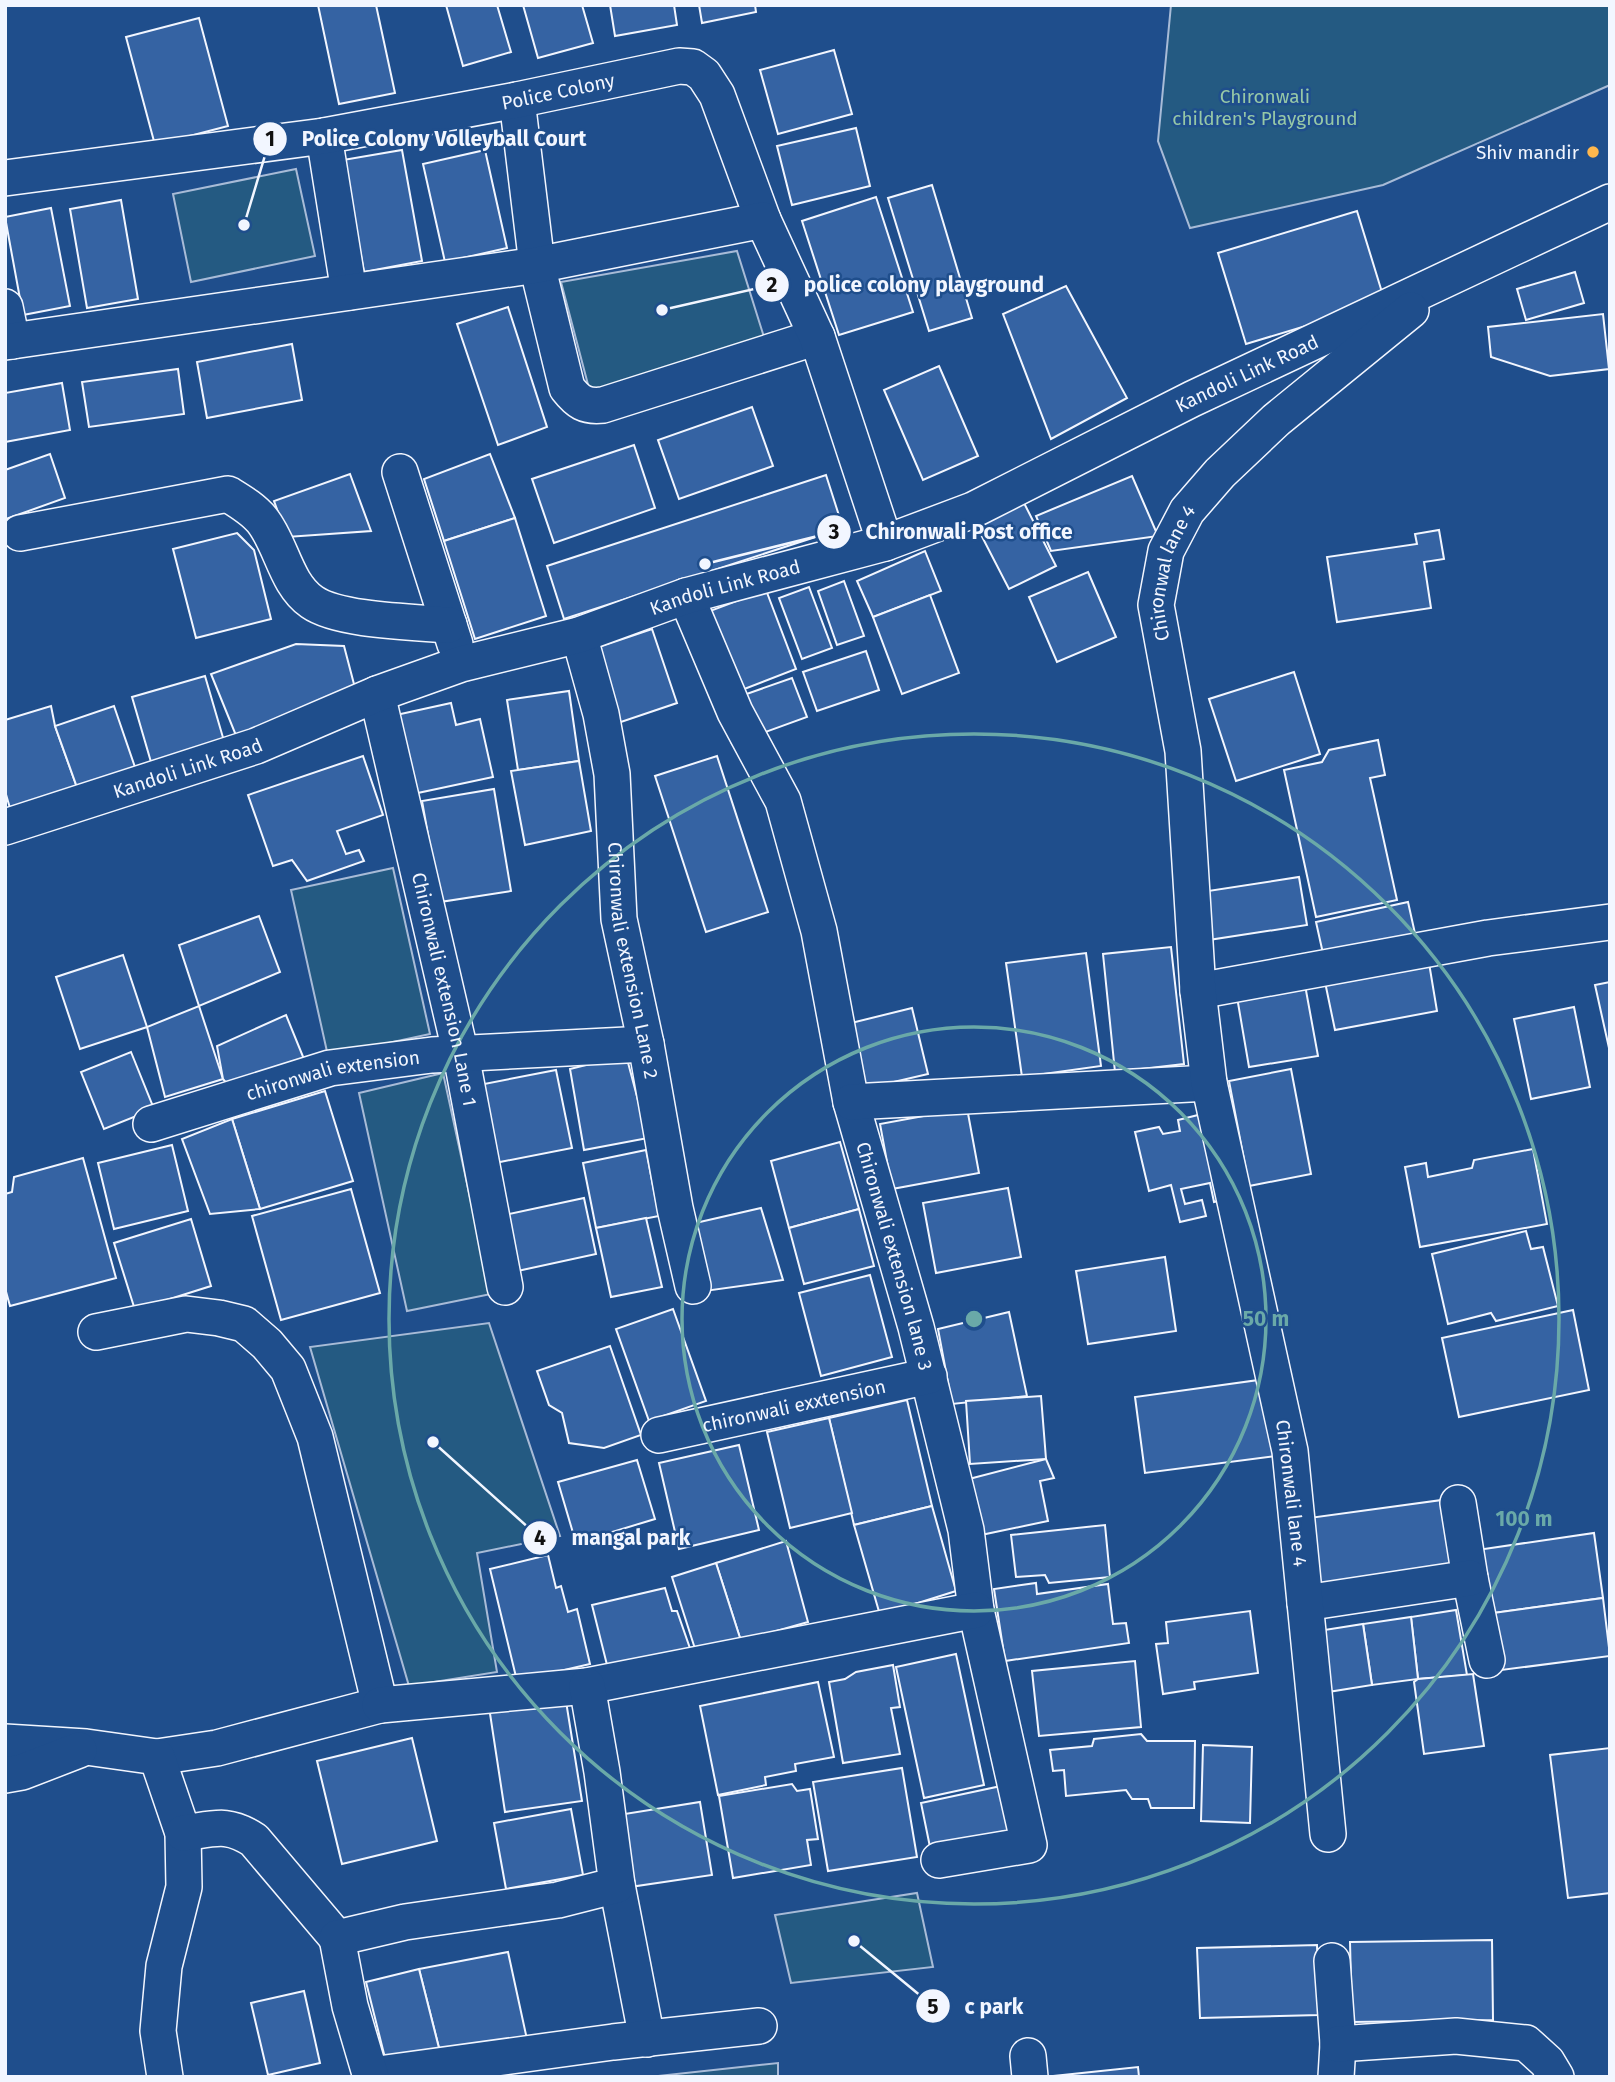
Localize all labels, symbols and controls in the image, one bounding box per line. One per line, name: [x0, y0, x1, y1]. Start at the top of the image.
street label: Police Colony: [500, 69, 617, 115]
park label: Chironwali children's Playground: [1172, 85, 1358, 130]
callout: Police Colony Volleyball Court: [252, 118, 600, 160]
text: 1: [265, 126, 275, 152]
text: Police Colony Volleyball Court: [302, 126, 587, 152]
place label: Shiv mandir: [1476, 141, 1580, 164]
marker: Shiv mandir: [1585, 144, 1601, 160]
callout: police colony playground: [755, 264, 1058, 306]
text: 2: [767, 272, 778, 298]
text: police colony playground: [804, 272, 1044, 298]
street label: Kandoli Link Road: [1172, 330, 1322, 418]
street label: Chironwal lane 4: [1145, 499, 1200, 643]
callout: Chironwali Post office: [817, 511, 1087, 553]
text: 3: [828, 519, 840, 545]
text: Chironwali Post office: [866, 519, 1073, 545]
street label: Kandoli Link Road: [647, 555, 803, 620]
street label: Kandoli Link Road: [110, 734, 266, 803]
street label: Chironwali extension Lane 2: [603, 841, 663, 1081]
street label: Chironwali extension Lane 1: [407, 870, 481, 1108]
street label: chironwali extension: [243, 1046, 421, 1106]
street label: Chironwali extension lane 3: [851, 1139, 937, 1373]
text: 50 m: [1243, 1306, 1289, 1332]
centre of rings: [962, 1307, 986, 1331]
street label: chironwali exxtension: [700, 1375, 888, 1437]
street label: Chironwali lane 4: [1271, 1418, 1312, 1568]
text: 100 m: [1495, 1506, 1553, 1532]
callout: mangal park: [522, 1517, 704, 1559]
text: 4: [534, 1525, 546, 1551]
text: mangal park: [572, 1525, 691, 1551]
callout: c park: [915, 1985, 1037, 2027]
text: 5: [927, 1994, 939, 2020]
text: c park: [965, 1994, 1024, 2020]

